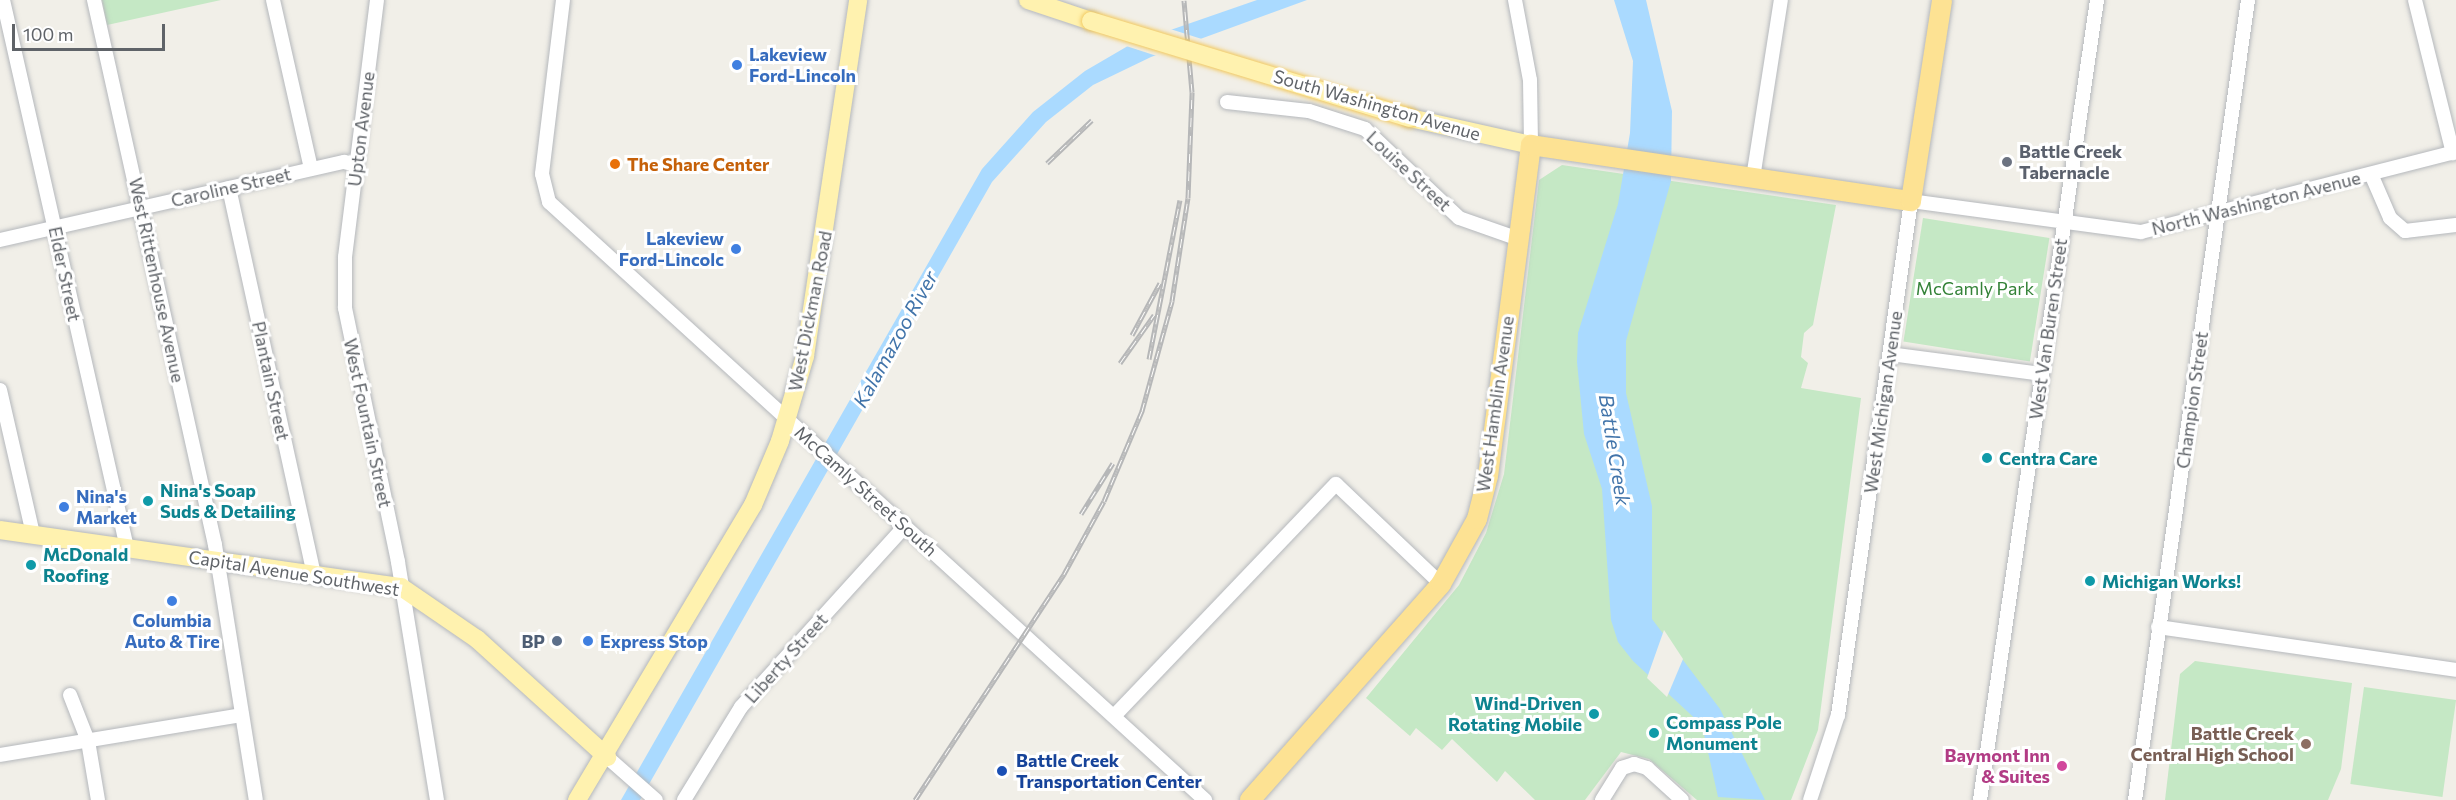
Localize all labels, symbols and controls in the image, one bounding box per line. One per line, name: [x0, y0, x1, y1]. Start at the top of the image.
scale bar: [15, 12, 168, 50]
text: 100 m: [23, 23, 73, 45]
place label: Lakeview Ford-Lincoln: [749, 44, 856, 86]
marker: Lakeview Ford-Lincoln: [730, 58, 744, 72]
street label: South Washington Avenue: [1271, 65, 1483, 145]
street label: Upton Avenue: [343, 70, 379, 188]
street label: Louise Street: [1362, 126, 1456, 216]
place label: Battle Creek Tabernacle: [2019, 141, 2122, 184]
place label: The Share Center: [627, 153, 769, 175]
marker: Battle Creek Tabernacle: [2000, 155, 2014, 169]
marker: The Share Center: [608, 157, 622, 171]
street label: Caroline Street: [169, 163, 293, 211]
street label: North Washington Avenue: [2149, 167, 2363, 239]
street label: West Rittenhouse Avenue: [125, 176, 189, 384]
street label: Elder Street: [44, 224, 86, 324]
place label: Lakeview Ford-Lincolc: [619, 228, 724, 270]
street label: West Dickman Road: [784, 229, 836, 393]
street label: West Van Buren Street: [2025, 237, 2071, 421]
marker: Lakeview Ford-Lincolc: [729, 242, 743, 256]
water label: Kalamazoo River: [848, 267, 942, 411]
park label: McCamly Park: [1916, 277, 2034, 299]
street label: West Michigan Avenue: [1859, 309, 1907, 495]
street label: West Hamblin Avenue: [1472, 314, 1518, 494]
street label: Plantain Street: [248, 319, 294, 443]
street label: Champion Street: [2172, 330, 2212, 470]
street label: West Fountain Street: [339, 336, 397, 510]
water label: Battle Creek: [1594, 393, 1636, 507]
street label: McCamly Street South: [790, 421, 942, 561]
place label: Centra Care: [1999, 447, 2097, 469]
marker: Centra Care: [1980, 451, 1994, 465]
place label: Nina's Soap Suds & Detailing: [160, 480, 296, 522]
place label: Nina's Market: [76, 486, 137, 528]
marker: Nina's Soap Suds & Detailing: [141, 494, 155, 508]
marker: Nina's Market: [57, 500, 71, 514]
place label: McDonald Roofing: [43, 544, 128, 586]
street label: Capital Avenue Southwest: [187, 546, 401, 600]
marker: McDonald Roofing: [24, 558, 38, 572]
place label: Michigan Works!: [2102, 570, 2241, 592]
marker: Michigan Works!: [2083, 574, 2097, 588]
marker: Columbia Auto & Tire: [165, 594, 179, 608]
street label: Liberty Street: [740, 609, 832, 707]
place label: Columbia Auto & Tire: [124, 610, 220, 652]
place label: BP: [521, 630, 545, 652]
place label: Express Stop: [600, 630, 708, 652]
marker: BP: [550, 634, 564, 648]
marker: Express Stop: [581, 634, 595, 648]
place label: Wind-Driven Rotating Mobile: [1448, 693, 1582, 736]
marker: Wind-Driven Rotating Mobile: [1587, 707, 1601, 721]
place label: Compass Pole Monument: [1666, 712, 1782, 754]
place label: Battle Creek Central High School: [2131, 723, 2294, 766]
marker: Compass Pole Monument: [1647, 726, 1661, 740]
marker: Battle Creek Central High School: [2299, 737, 2313, 751]
place label: Baymont Inn & Suites: [1945, 745, 2050, 788]
place label: Battle Creek Transportation Center: [1016, 750, 1202, 792]
marker: Baymont Inn & Suites: [2055, 759, 2069, 773]
marker: Battle Creek Transportation Center: [993, 762, 1011, 780]

